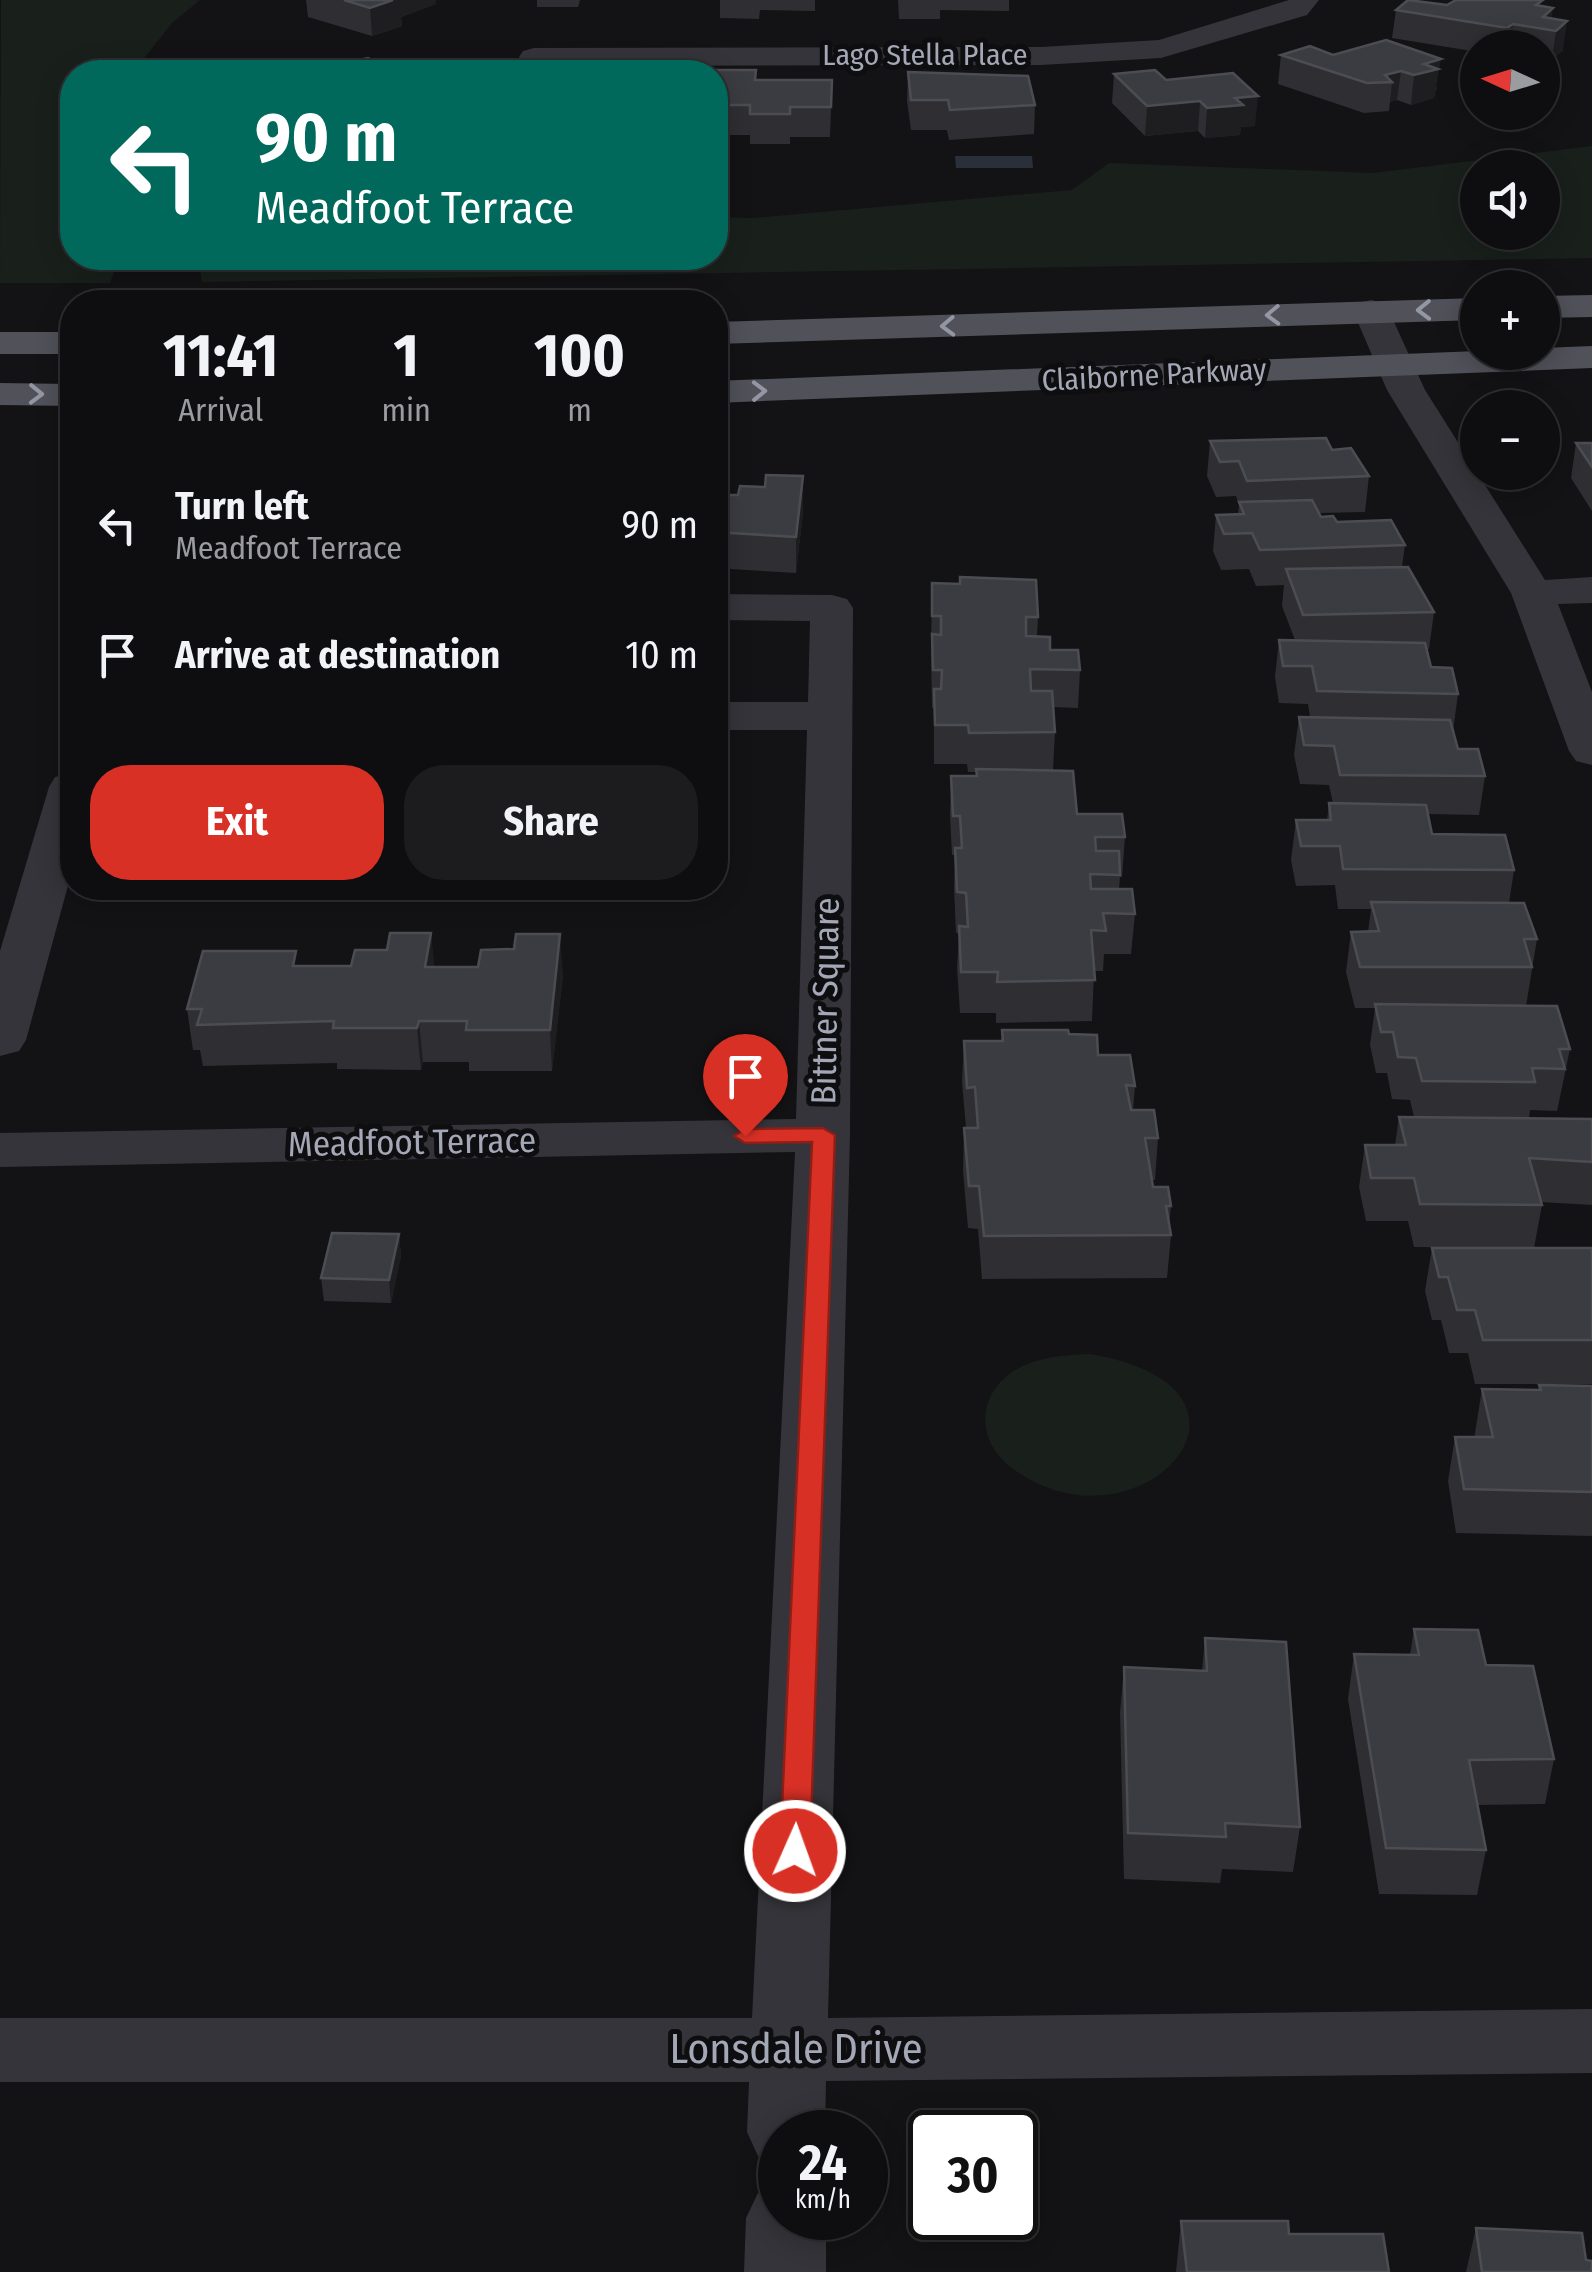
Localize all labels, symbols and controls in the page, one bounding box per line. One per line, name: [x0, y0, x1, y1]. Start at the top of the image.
north arrow: [1460, 30, 1560, 130]
map controls: [1460, 30, 1560, 490]
street label: Lago Stella Place: [822, 37, 1028, 73]
text: 90 m: [255, 96, 397, 180]
icon: left: [90, 100, 220, 230]
button: sound: [1460, 150, 1560, 250]
text: Meadfoot Terrace: [255, 181, 574, 235]
button: +: [1460, 270, 1560, 370]
one-way arrow: [1416, 300, 1432, 321]
one-way arrow: [1265, 304, 1281, 325]
one-way arrow: [940, 315, 956, 336]
text: 11:41: [163, 320, 278, 392]
text: 1: [394, 320, 419, 392]
text: 100: [534, 320, 625, 392]
street label: Claiborne Parkway: [1041, 351, 1268, 399]
one-way arrow: [752, 381, 768, 402]
one-way arrow: [29, 384, 45, 405]
button: −: [1460, 390, 1560, 490]
text: Arrival: [178, 391, 263, 429]
text: min: [381, 391, 431, 429]
text: m: [567, 391, 592, 429]
text: Turn left: [175, 483, 309, 529]
icon: left: [90, 498, 145, 553]
text: 90 m: [622, 502, 698, 548]
text: Meadfoot Terrace: [175, 529, 402, 567]
icon: arrive: [90, 628, 145, 683]
text: Arrive at destination: [175, 632, 500, 678]
text: 10 m: [625, 632, 698, 678]
button: Exit: [90, 765, 384, 880]
button: Share: [404, 765, 698, 880]
street label: Bittner Square: [802, 897, 848, 1105]
pin: [703, 1034, 788, 1137]
icon: arrive: [718, 1049, 773, 1104]
street label: Meadfoot Terrace: [288, 1119, 536, 1165]
position arrow: [743, 1799, 847, 1903]
street label: Lonsdale Drive: [670, 2024, 922, 2074]
speed limit sign: 30: [908, 2110, 1038, 2240]
text: 24: [799, 2133, 847, 2193]
text: km/h: [795, 2185, 851, 2215]

